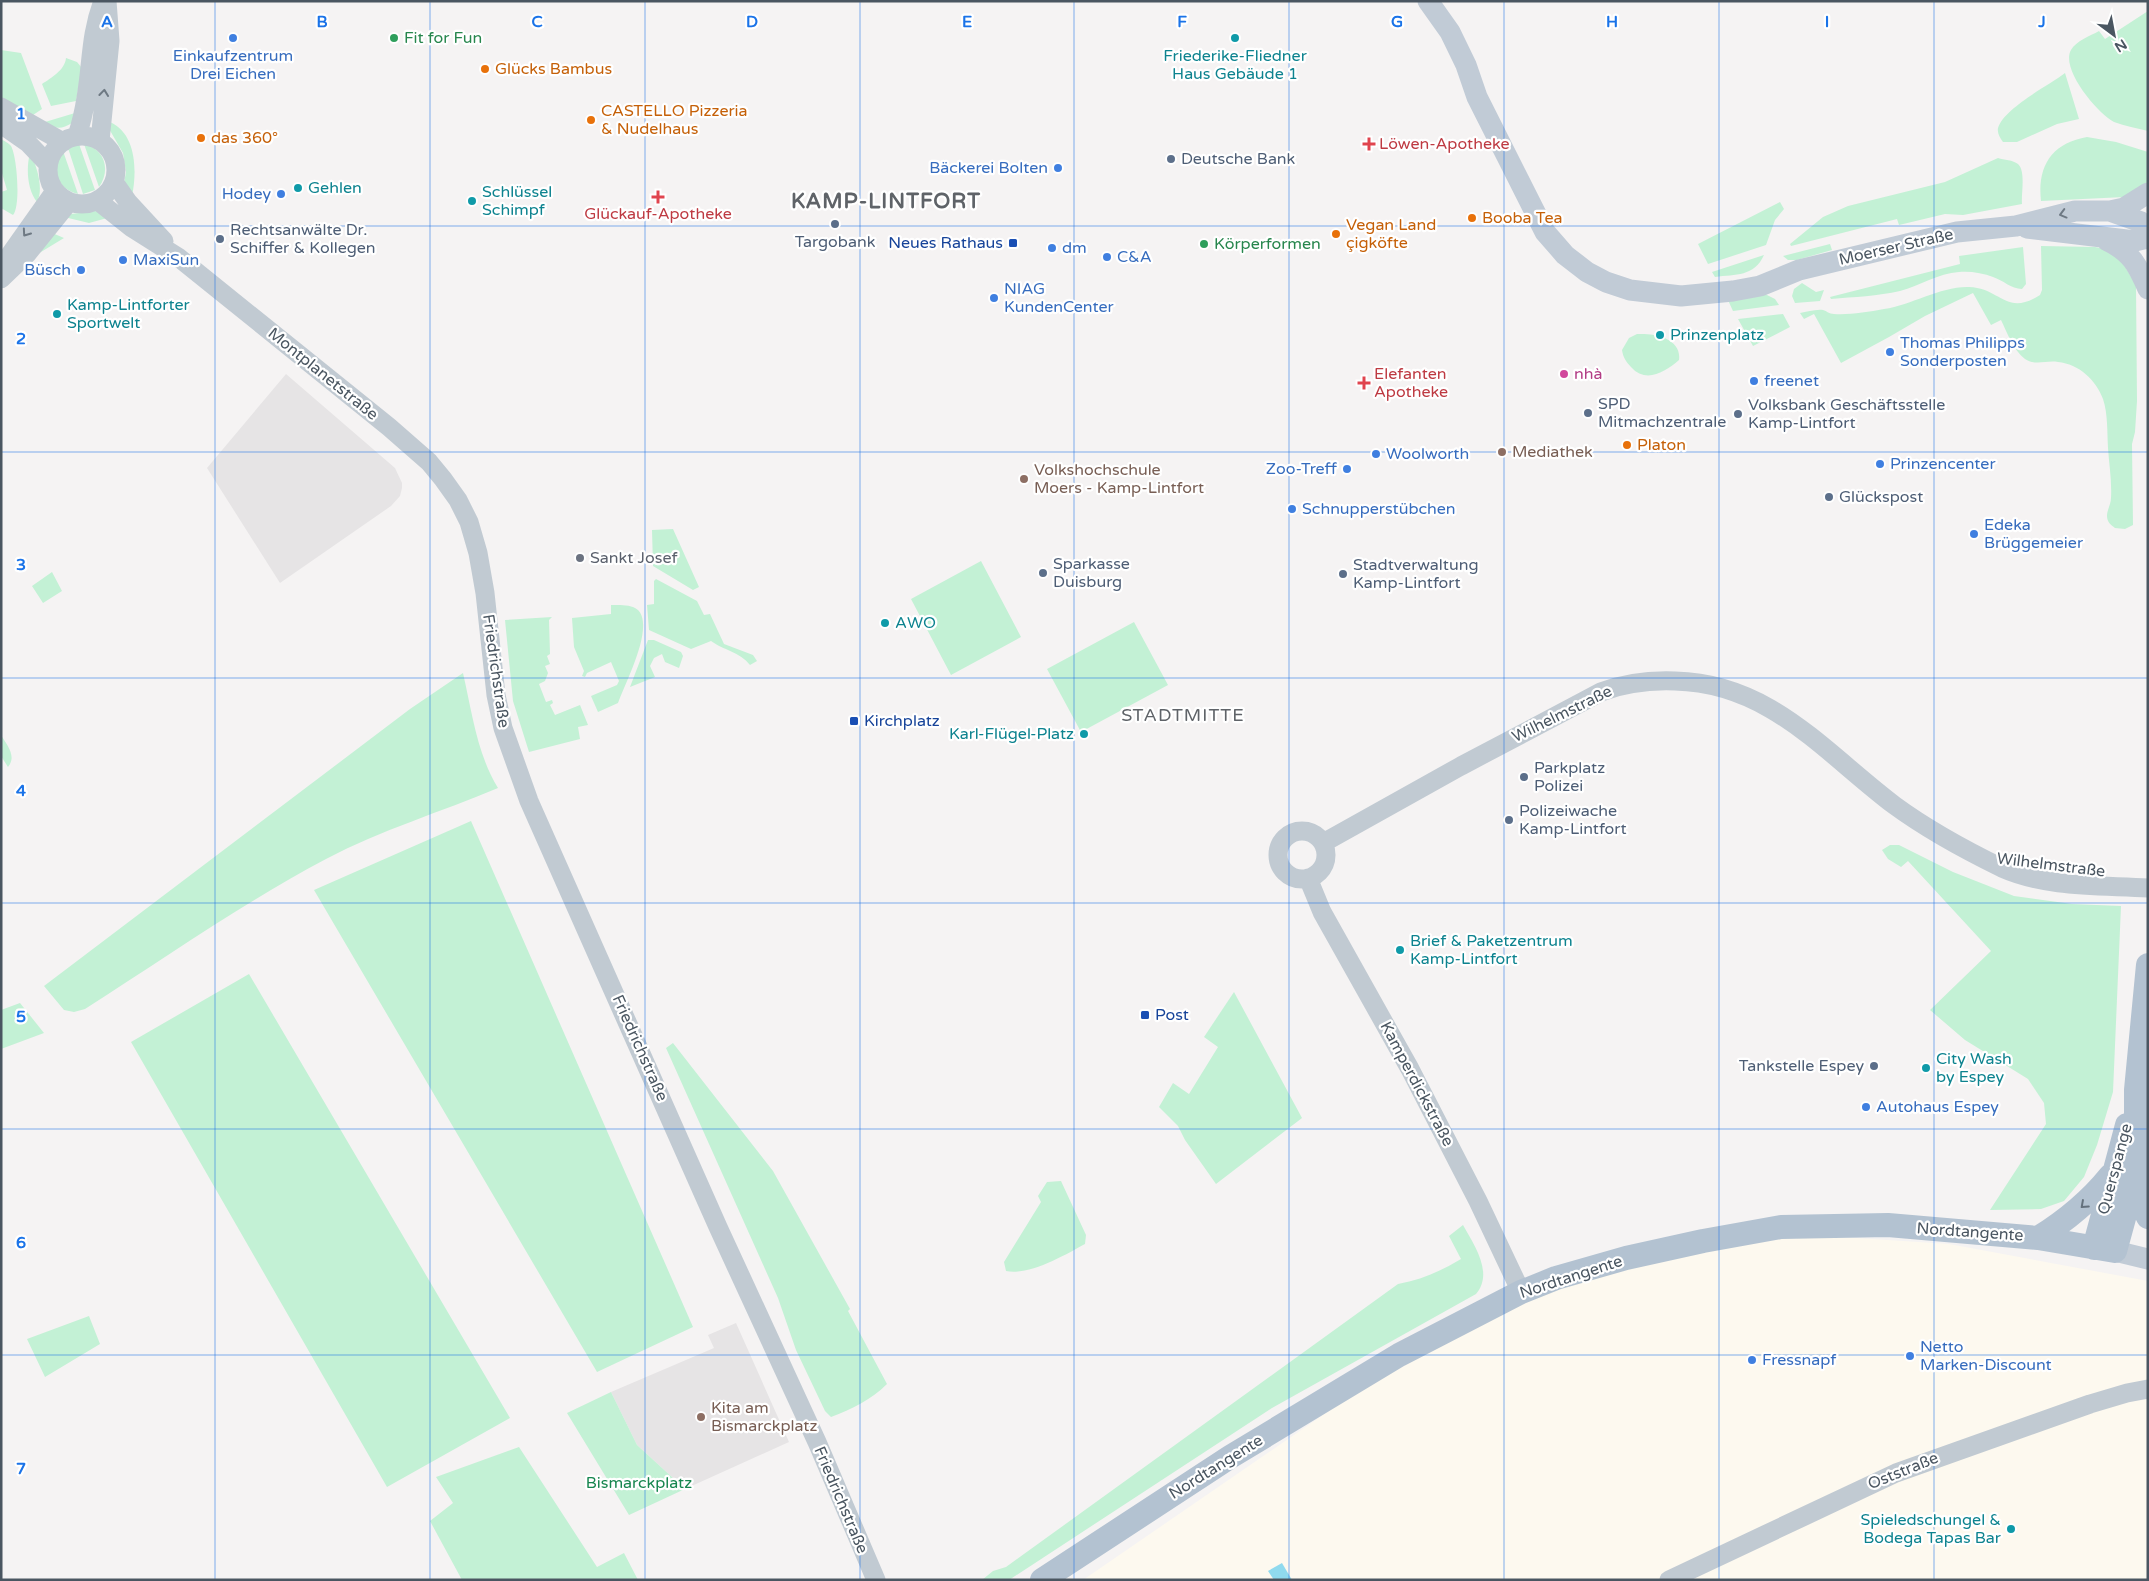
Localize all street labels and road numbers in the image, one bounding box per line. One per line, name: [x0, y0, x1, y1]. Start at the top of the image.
street label: Moerser Straße: [1837, 224, 1955, 270]
street label: Montplanetstraße: [264, 323, 382, 425]
street label: Friedrichstraße: [478, 613, 514, 729]
street label: Wilhelmstraße: [1509, 681, 1615, 747]
street label: Wilhelmstraße: [1996, 848, 2106, 882]
street label: Friedrichstraße: [608, 992, 672, 1104]
street label: Kamperdickstraße: [1376, 1018, 1458, 1150]
street label: Querspange: [2093, 1121, 2137, 1217]
street label: Nordtangente: [1916, 1218, 2024, 1246]
street label: Nordtangente: [1517, 1251, 1625, 1303]
street label: Nordtangente: [1165, 1430, 1267, 1504]
street label: Friedrichstraße: [809, 1443, 873, 1557]
street label: Oststraße: [1865, 1448, 1941, 1494]

